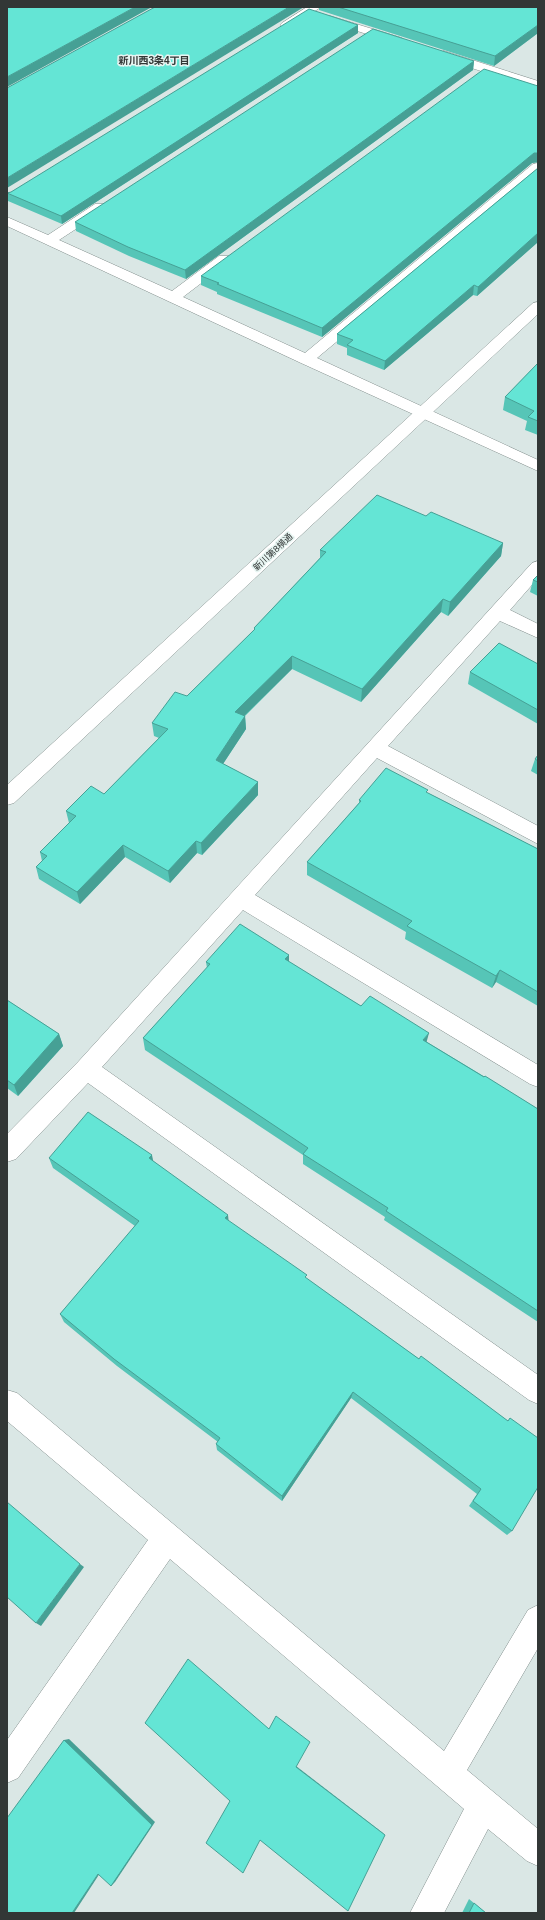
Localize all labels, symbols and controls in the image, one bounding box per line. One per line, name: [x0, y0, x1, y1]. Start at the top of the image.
district label: 新川西3条4丁目: [118, 55, 190, 66]
street label: 新川第8横通: [251, 531, 295, 573]

